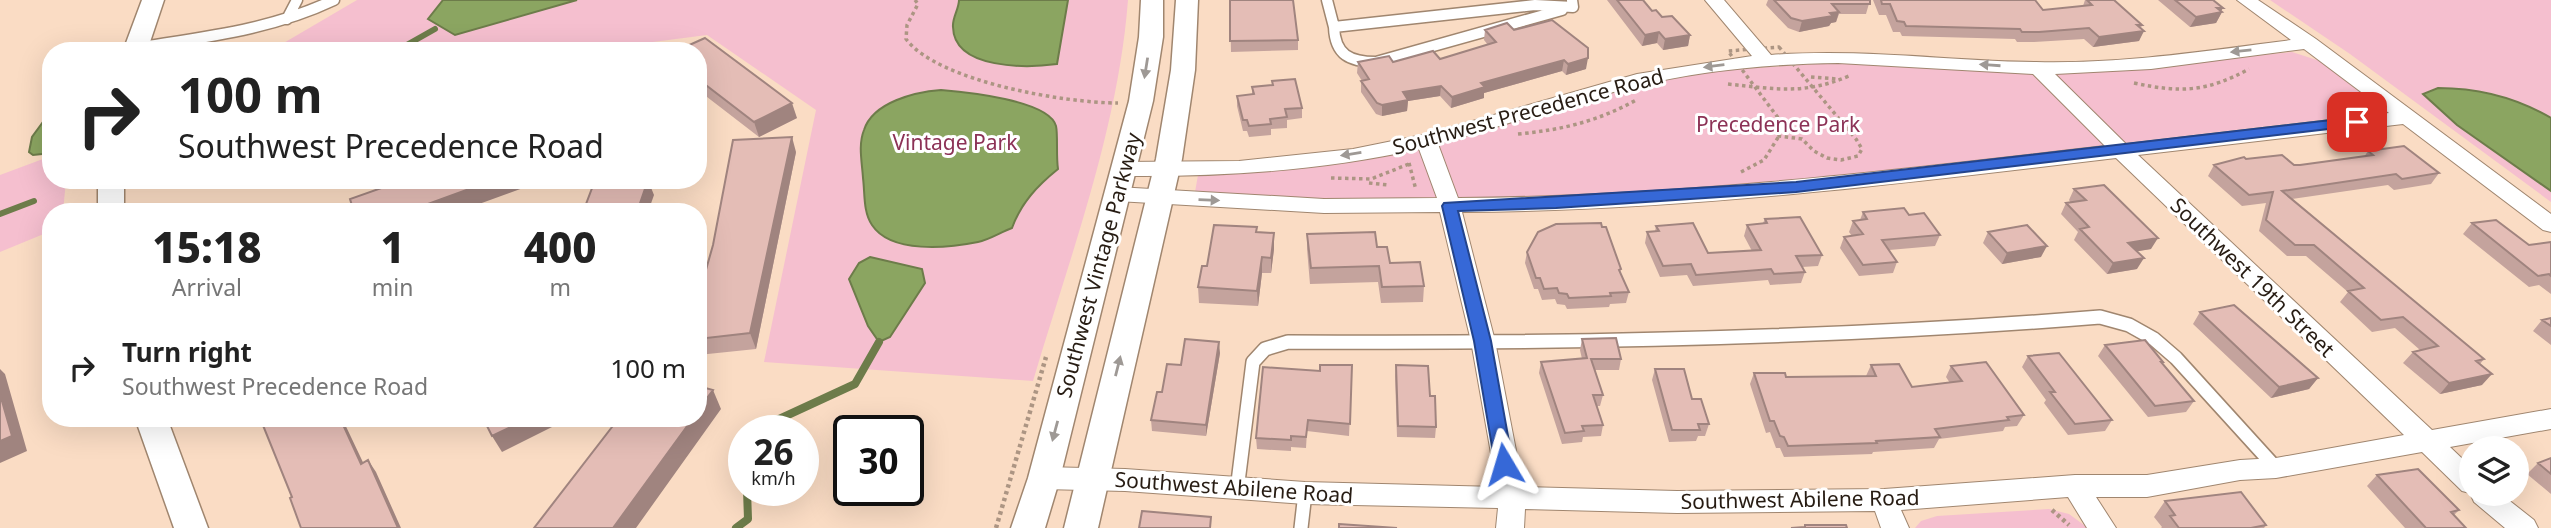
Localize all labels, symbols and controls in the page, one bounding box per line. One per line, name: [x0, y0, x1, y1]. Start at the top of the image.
one-way arrow: [2230, 46, 2252, 57]
one-way arrow: [1140, 57, 1151, 79]
one-way arrow: [1979, 59, 2001, 70]
one-way arrow: [1703, 60, 1725, 71]
text: 100 m: [178, 61, 323, 127]
street label: Southwest Precedence Road: [1389, 61, 1667, 161]
icon: right: [63, 70, 154, 161]
pin: [2327, 92, 2387, 152]
icon: arrive: [2338, 103, 2376, 141]
park label: Precedence Park: [1696, 110, 1861, 138]
text: Southwest Precedence Road: [178, 124, 604, 167]
park label: Vintage Park: [893, 128, 1018, 156]
street label: Southwest Vintage Parkway: [1049, 129, 1147, 401]
one-way arrow: [1340, 149, 1362, 160]
street label: Southwest 19th Street: [2165, 191, 2341, 363]
one-way arrow: [1199, 194, 1221, 205]
text: 15:18: [152, 218, 261, 275]
text: 1: [380, 218, 405, 275]
text: 400: [524, 218, 597, 275]
text: Arrival: [172, 271, 242, 303]
text: min: [372, 271, 413, 303]
text: m: [549, 271, 571, 303]
text: Turn right: [122, 334, 252, 370]
icon: right: [63, 349, 101, 387]
text: 100 m: [610, 350, 686, 386]
one-way arrow: [1113, 355, 1124, 377]
text: Southwest Precedence Road: [122, 370, 428, 402]
speed limit sign: 30: [833, 415, 924, 506]
one-way arrow: [1049, 420, 1060, 442]
position arrow: [1467, 427, 1541, 501]
text: 26: [753, 428, 794, 475]
map controls: [2459, 436, 2529, 506]
button: layers: [2459, 436, 2529, 506]
street label: Southwest Abilene Road: [1114, 465, 1354, 509]
text: km/h: [751, 466, 796, 490]
street label: Southwest Abilene Road: [1680, 483, 1920, 515]

